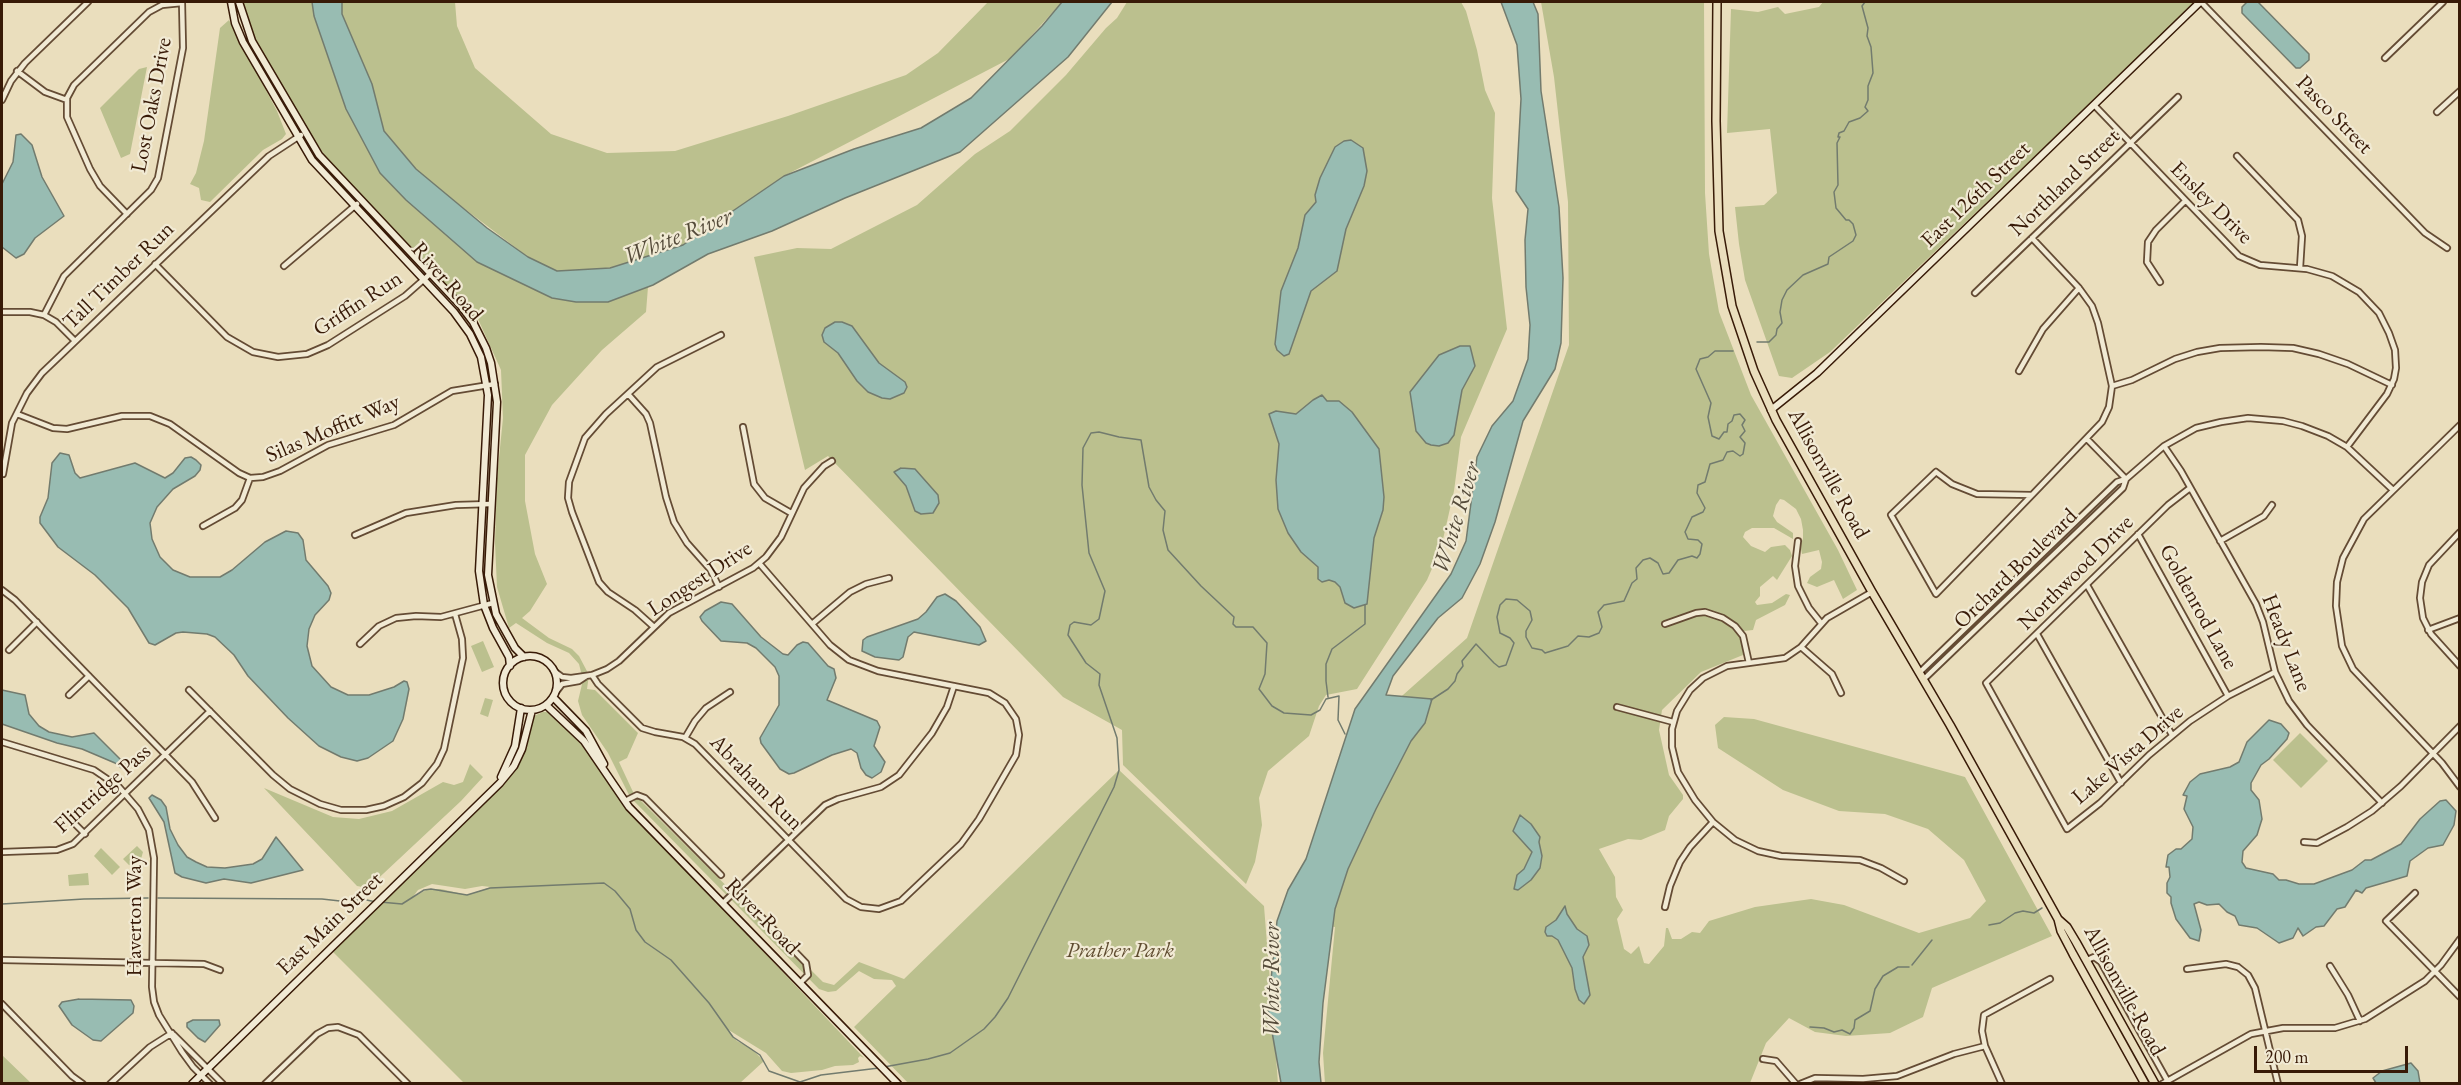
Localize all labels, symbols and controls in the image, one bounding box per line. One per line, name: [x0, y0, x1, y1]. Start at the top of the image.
street label: Lost Oaks Drive: [126, 35, 178, 175]
street label: Pasco Street: [2290, 70, 2378, 160]
street label: Northland Street: [2004, 124, 2126, 242]
street label: East 126th Street: [1916, 136, 2036, 254]
street label: Ensley Drive: [2164, 156, 2258, 250]
water label: White River: [619, 202, 737, 272]
street label: Tall Timber Run: [58, 217, 180, 335]
street label: River Road: [405, 237, 489, 327]
street label: Griffin Run: [309, 265, 407, 343]
street label: Silas Moffitt Way: [262, 389, 404, 469]
street label: Allisonville Road: [1781, 404, 1875, 544]
water label: White River: [1426, 459, 1488, 577]
street label: Orchard Boulevard: [1949, 503, 2083, 635]
street label: Northwood Drive: [2013, 510, 2139, 636]
street label: Longest Drive: [643, 536, 757, 622]
street label: Goldenrod Lane: [2153, 540, 2243, 674]
street label: Heady Lane: [2255, 591, 2317, 695]
street label: Lake Vista Drive: [2067, 699, 2189, 811]
street label: Abraham Run: [704, 730, 808, 836]
street label: Flintridge Pass: [49, 739, 157, 839]
street label: Haverton Way: [122, 855, 148, 977]
street label: East Main Street: [272, 867, 388, 981]
street label: River Road: [719, 873, 805, 961]
street label: Allisonville Road: [2077, 921, 2171, 1061]
water label: White River: [1258, 922, 1286, 1038]
park label: Prather Park: [1066, 938, 1174, 964]
scale bar: [2257, 1034, 2412, 1072]
text: 200 m: [2265, 1045, 2309, 1068]

